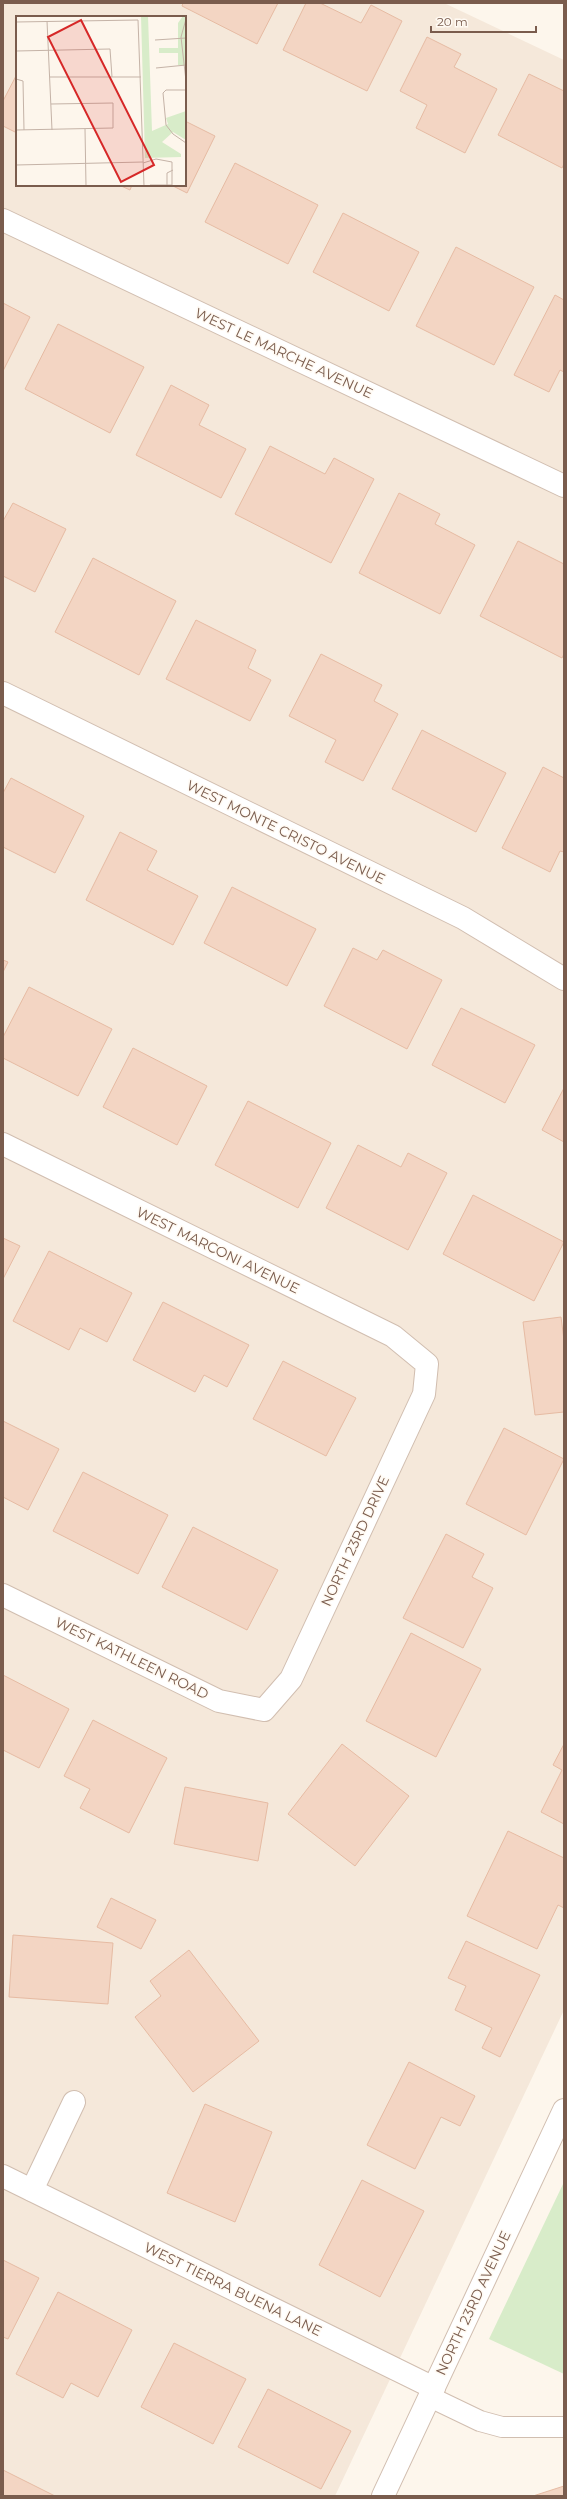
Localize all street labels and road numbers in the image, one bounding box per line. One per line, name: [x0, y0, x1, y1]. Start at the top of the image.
street label: WEST LE MARCHE AVENUE: [192, 304, 376, 402]
street label: WEST MONTE CRISTO AVENUE: [184, 776, 388, 888]
street label: WEST MARCONI AVENUE: [134, 1203, 302, 1297]
street label: NORTH 23RD DRIVE: [317, 1473, 393, 1609]
street label: WEST KATHLEEN ROAD: [52, 1613, 212, 1703]
street label: NORTH 23RD AVENUE: [432, 2228, 514, 2378]
street label: WEST TIERRA BUENA LANE: [141, 2238, 325, 2340]

